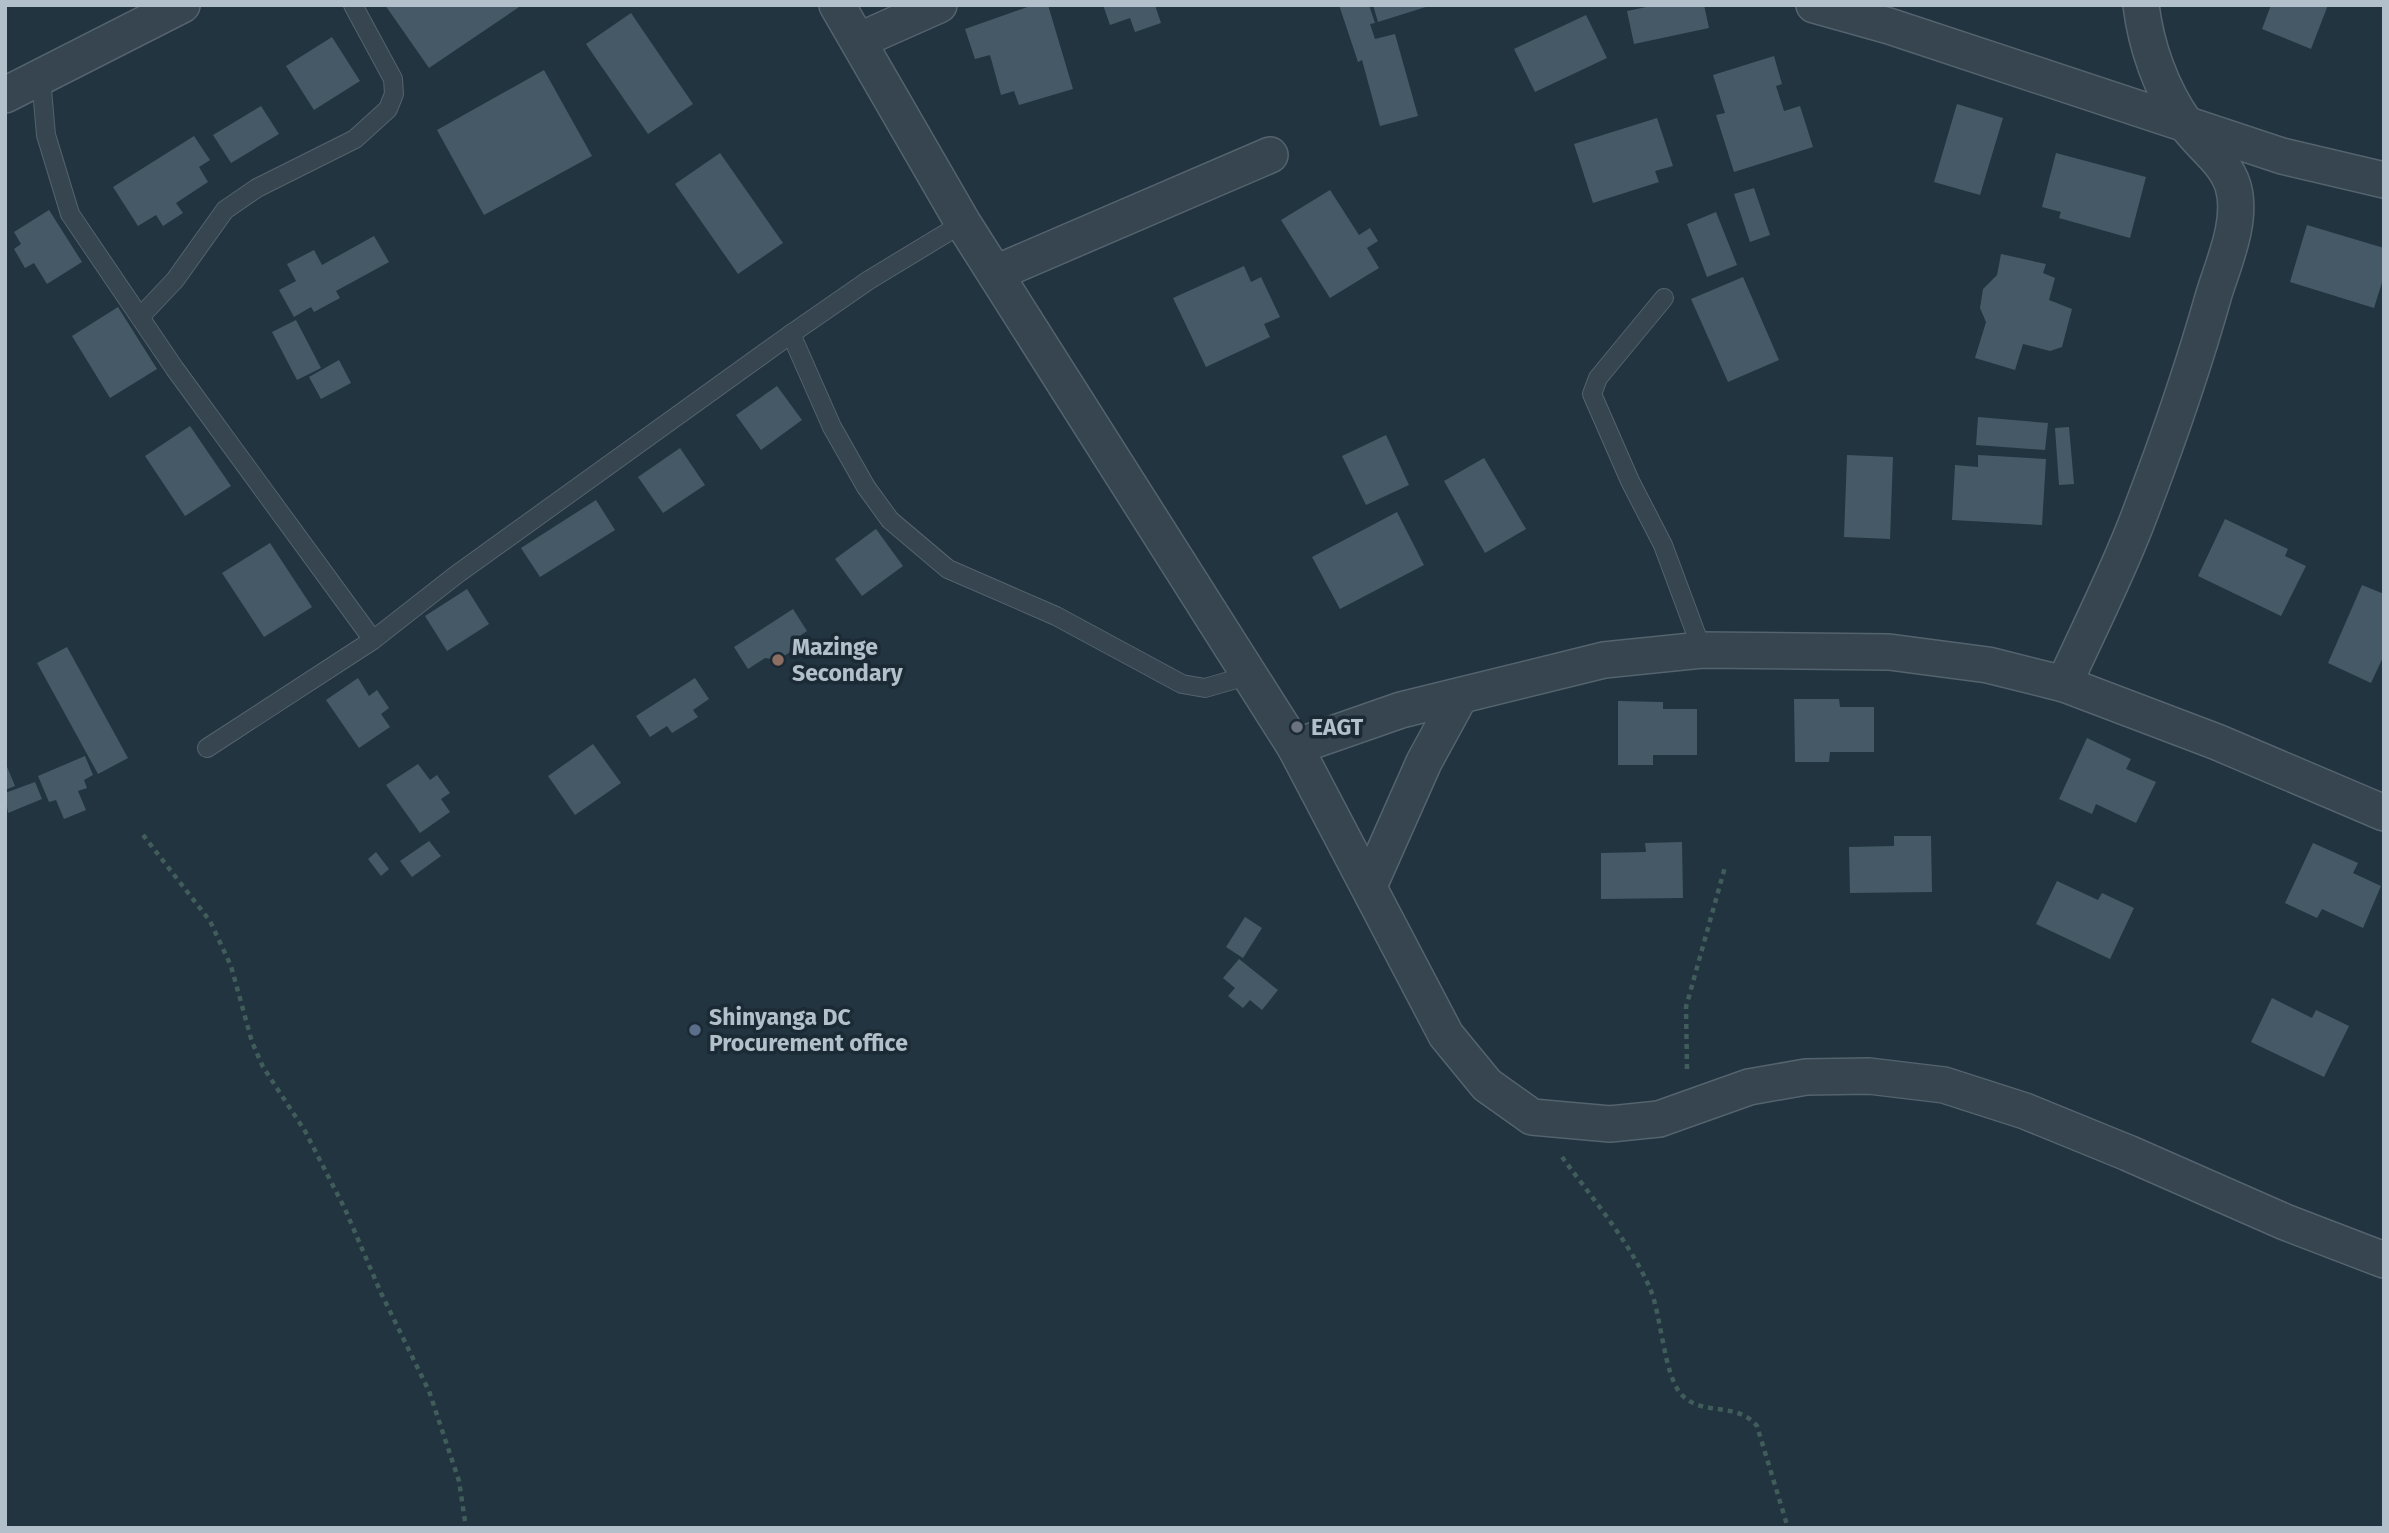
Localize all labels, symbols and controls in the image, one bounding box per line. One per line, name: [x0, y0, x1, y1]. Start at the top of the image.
place label: Mazinge Secondary: [792, 633, 904, 687]
marker: Mazinge Secondary: [770, 652, 786, 668]
place label: EAGT: [1311, 713, 1364, 741]
marker: EAGT: [1289, 719, 1305, 735]
place label: Shinyanga DC Procurement office: [709, 1003, 908, 1057]
marker: Shinyanga DC Procurement office: [687, 1022, 703, 1038]

